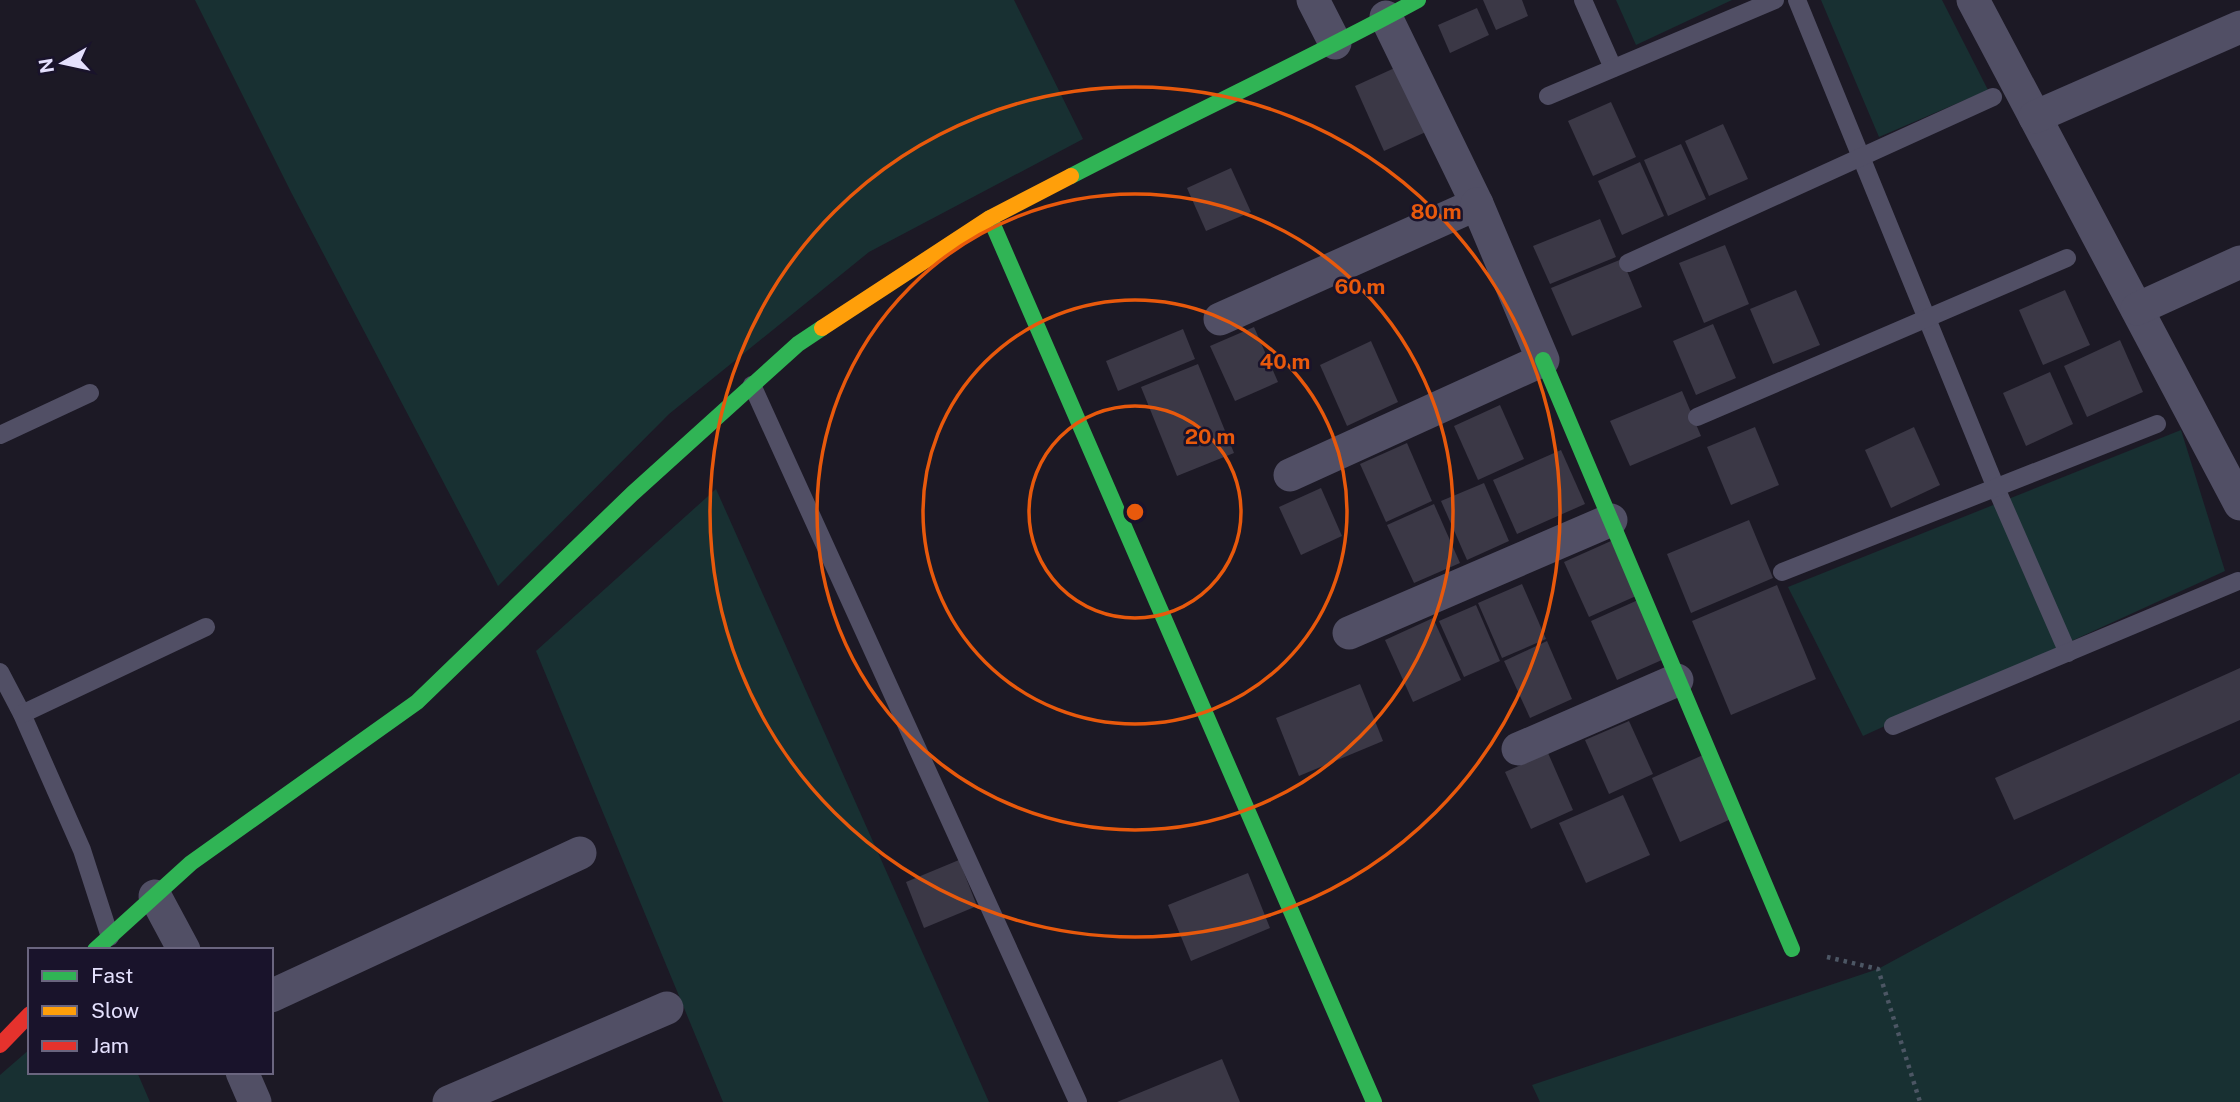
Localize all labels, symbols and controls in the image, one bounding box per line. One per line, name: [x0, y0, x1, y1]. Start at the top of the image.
north arrow: [28, 28, 98, 98]
text: N: [34, 57, 58, 75]
text: 80 m: [1410, 199, 1462, 224]
text: 60 m: [1335, 274, 1385, 299]
text: 40 m: [1260, 349, 1310, 374]
text: 20 m: [1185, 424, 1235, 449]
centre of rings: [1123, 500, 1147, 524]
legend: [28, 948, 273, 1074]
text: Fast: [91, 963, 133, 988]
text: Slow: [91, 998, 139, 1023]
text: Jam: [91, 1033, 129, 1058]

